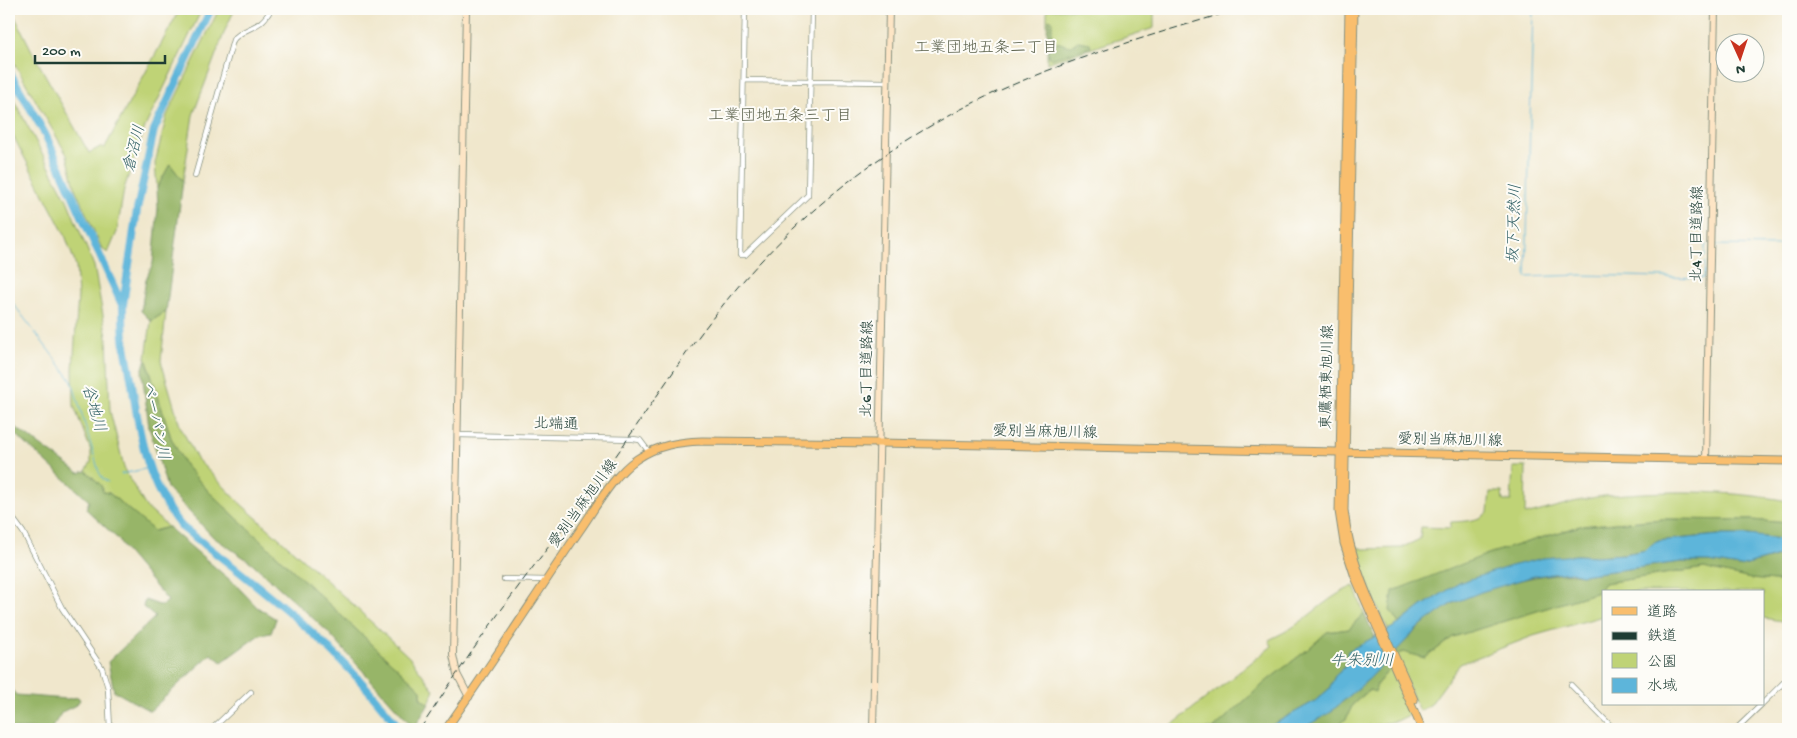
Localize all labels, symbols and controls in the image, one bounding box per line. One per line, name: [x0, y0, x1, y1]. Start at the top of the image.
scale bar: [35, 32, 165, 64]
north arrow: [1714, 32, 1764, 82]
district label: 工業団地五条二丁目: [914, 39, 1058, 59]
text: 200 m: [42, 43, 81, 61]
text: N: [1736, 60, 1746, 77]
district label: 工業団地五条三丁目: [708, 107, 852, 127]
water label: 倉沼川: [119, 123, 151, 175]
water label: 坂下天然川: [1504, 184, 1527, 264]
street label: 北4丁目道路線: [1687, 185, 1708, 283]
street label: 北6丁目道路線: [857, 320, 878, 418]
street label: 東鷹栖東旭川線: [1317, 324, 1338, 430]
water label: ペーパン川: [136, 380, 173, 462]
water label: 谷地川: [76, 383, 109, 435]
street label: 北端通: [533, 415, 579, 434]
street label: 愛別当麻旭川線: [992, 422, 1098, 443]
street label: 愛別当麻旭川線: [1397, 430, 1503, 451]
street label: 愛別当麻旭川線: [545, 456, 622, 552]
legend: [1602, 590, 1764, 706]
text: 道路: [1647, 604, 1677, 622]
text: 鉄道: [1647, 628, 1677, 646]
water label: 牛朱別川: [1330, 652, 1394, 672]
text: 公園: [1647, 654, 1677, 672]
text: 水域: [1647, 677, 1677, 696]

